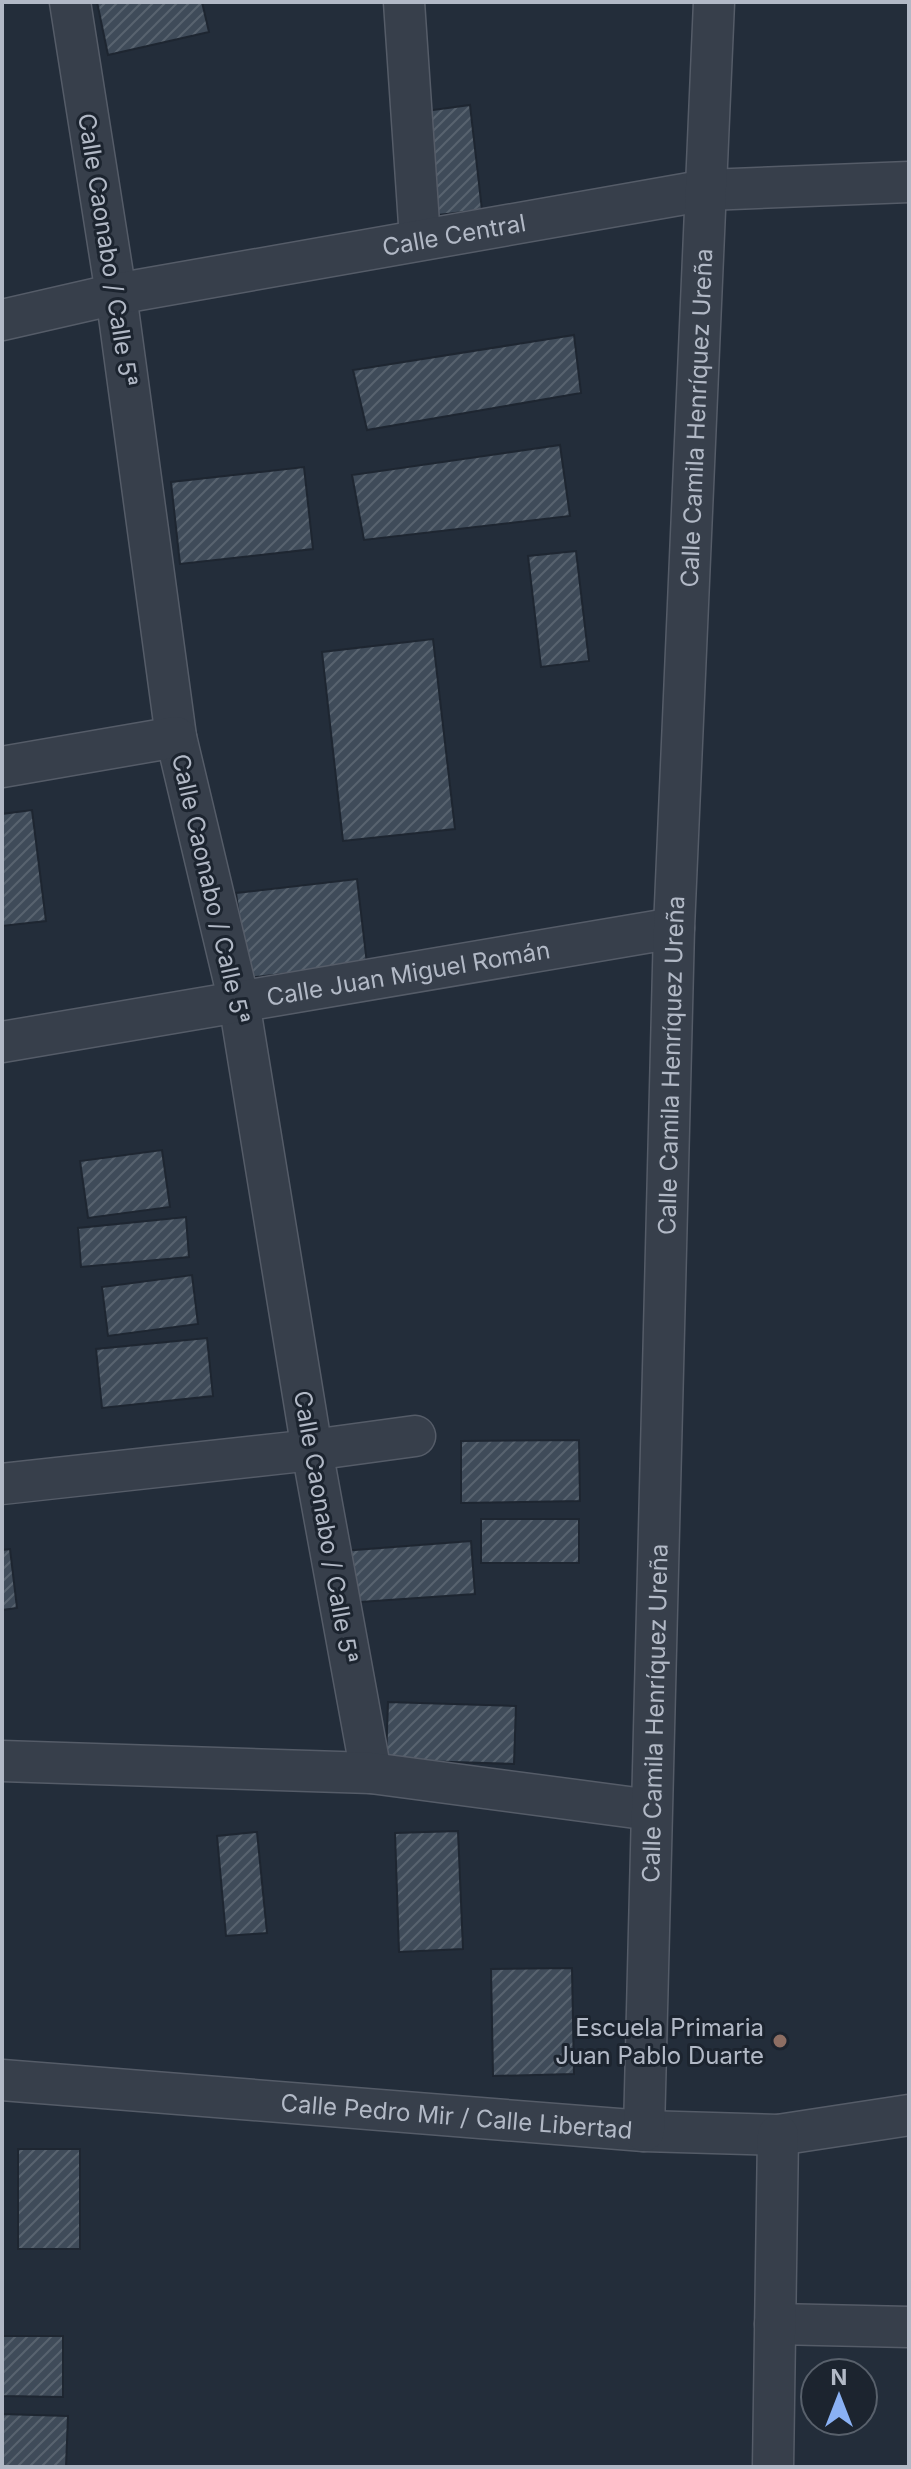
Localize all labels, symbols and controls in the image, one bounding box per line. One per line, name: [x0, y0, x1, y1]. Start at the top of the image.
street label: Calle Caonabo / Calle 5ª: [72, 111, 144, 389]
street label: Calle Central: [380, 208, 528, 261]
street label: Calle Camila Henríquez Ureña: [674, 248, 718, 588]
street label: Calle Caonabo / Calle 5ª: [166, 751, 256, 1027]
street label: Calle Camila Henríquez Ureña: [652, 895, 690, 1235]
street label: Calle Juan Miguel Román: [264, 935, 552, 1011]
street label: Calle Caonabo / Calle 5ª: [288, 1388, 364, 1666]
street label: Calle Camila Henríquez Ureña: [636, 1543, 673, 1883]
place label: Escuela Primaria Juan Pablo Duarte: [555, 2013, 764, 2070]
marker: Escuela Primaria Juan Pablo Duarte: [771, 2032, 789, 2050]
street label: Calle Pedro Mir / Calle Libertad: [280, 2088, 634, 2145]
north arrow: [799, 2357, 879, 2437]
text: N: [831, 2364, 847, 2390]

